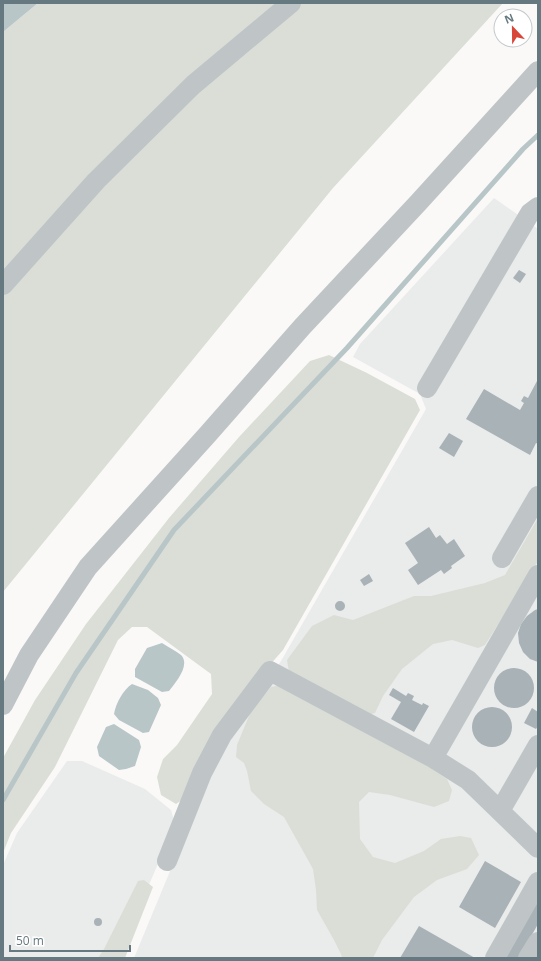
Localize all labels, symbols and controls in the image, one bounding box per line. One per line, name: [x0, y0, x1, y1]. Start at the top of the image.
north arrow: [493, 8, 533, 48]
text: N: [502, 10, 516, 27]
scale bar: [10, 927, 130, 953]
text: 50 m: [16, 932, 44, 949]

